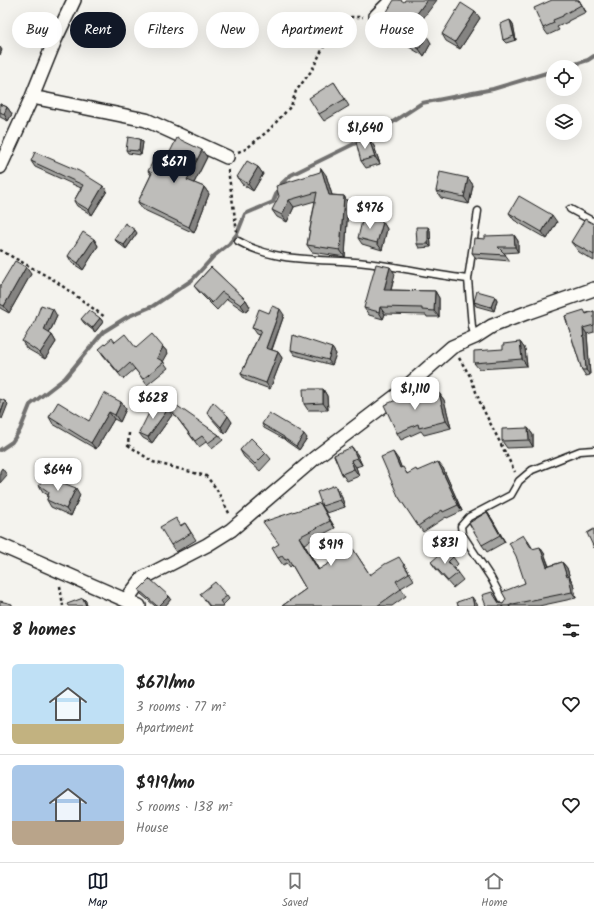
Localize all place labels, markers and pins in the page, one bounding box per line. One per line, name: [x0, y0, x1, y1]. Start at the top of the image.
pin: $1,640: [332, 116, 398, 150]
pin: $671: [150, 150, 198, 184]
pin: $976: [346, 196, 394, 230]
pin: $1,110: [382, 377, 448, 411]
pin: $628: [129, 386, 177, 420]
pin: $644: [34, 458, 82, 492]
pin: $831: [421, 531, 469, 565]
pin: $919: [307, 533, 355, 567]

